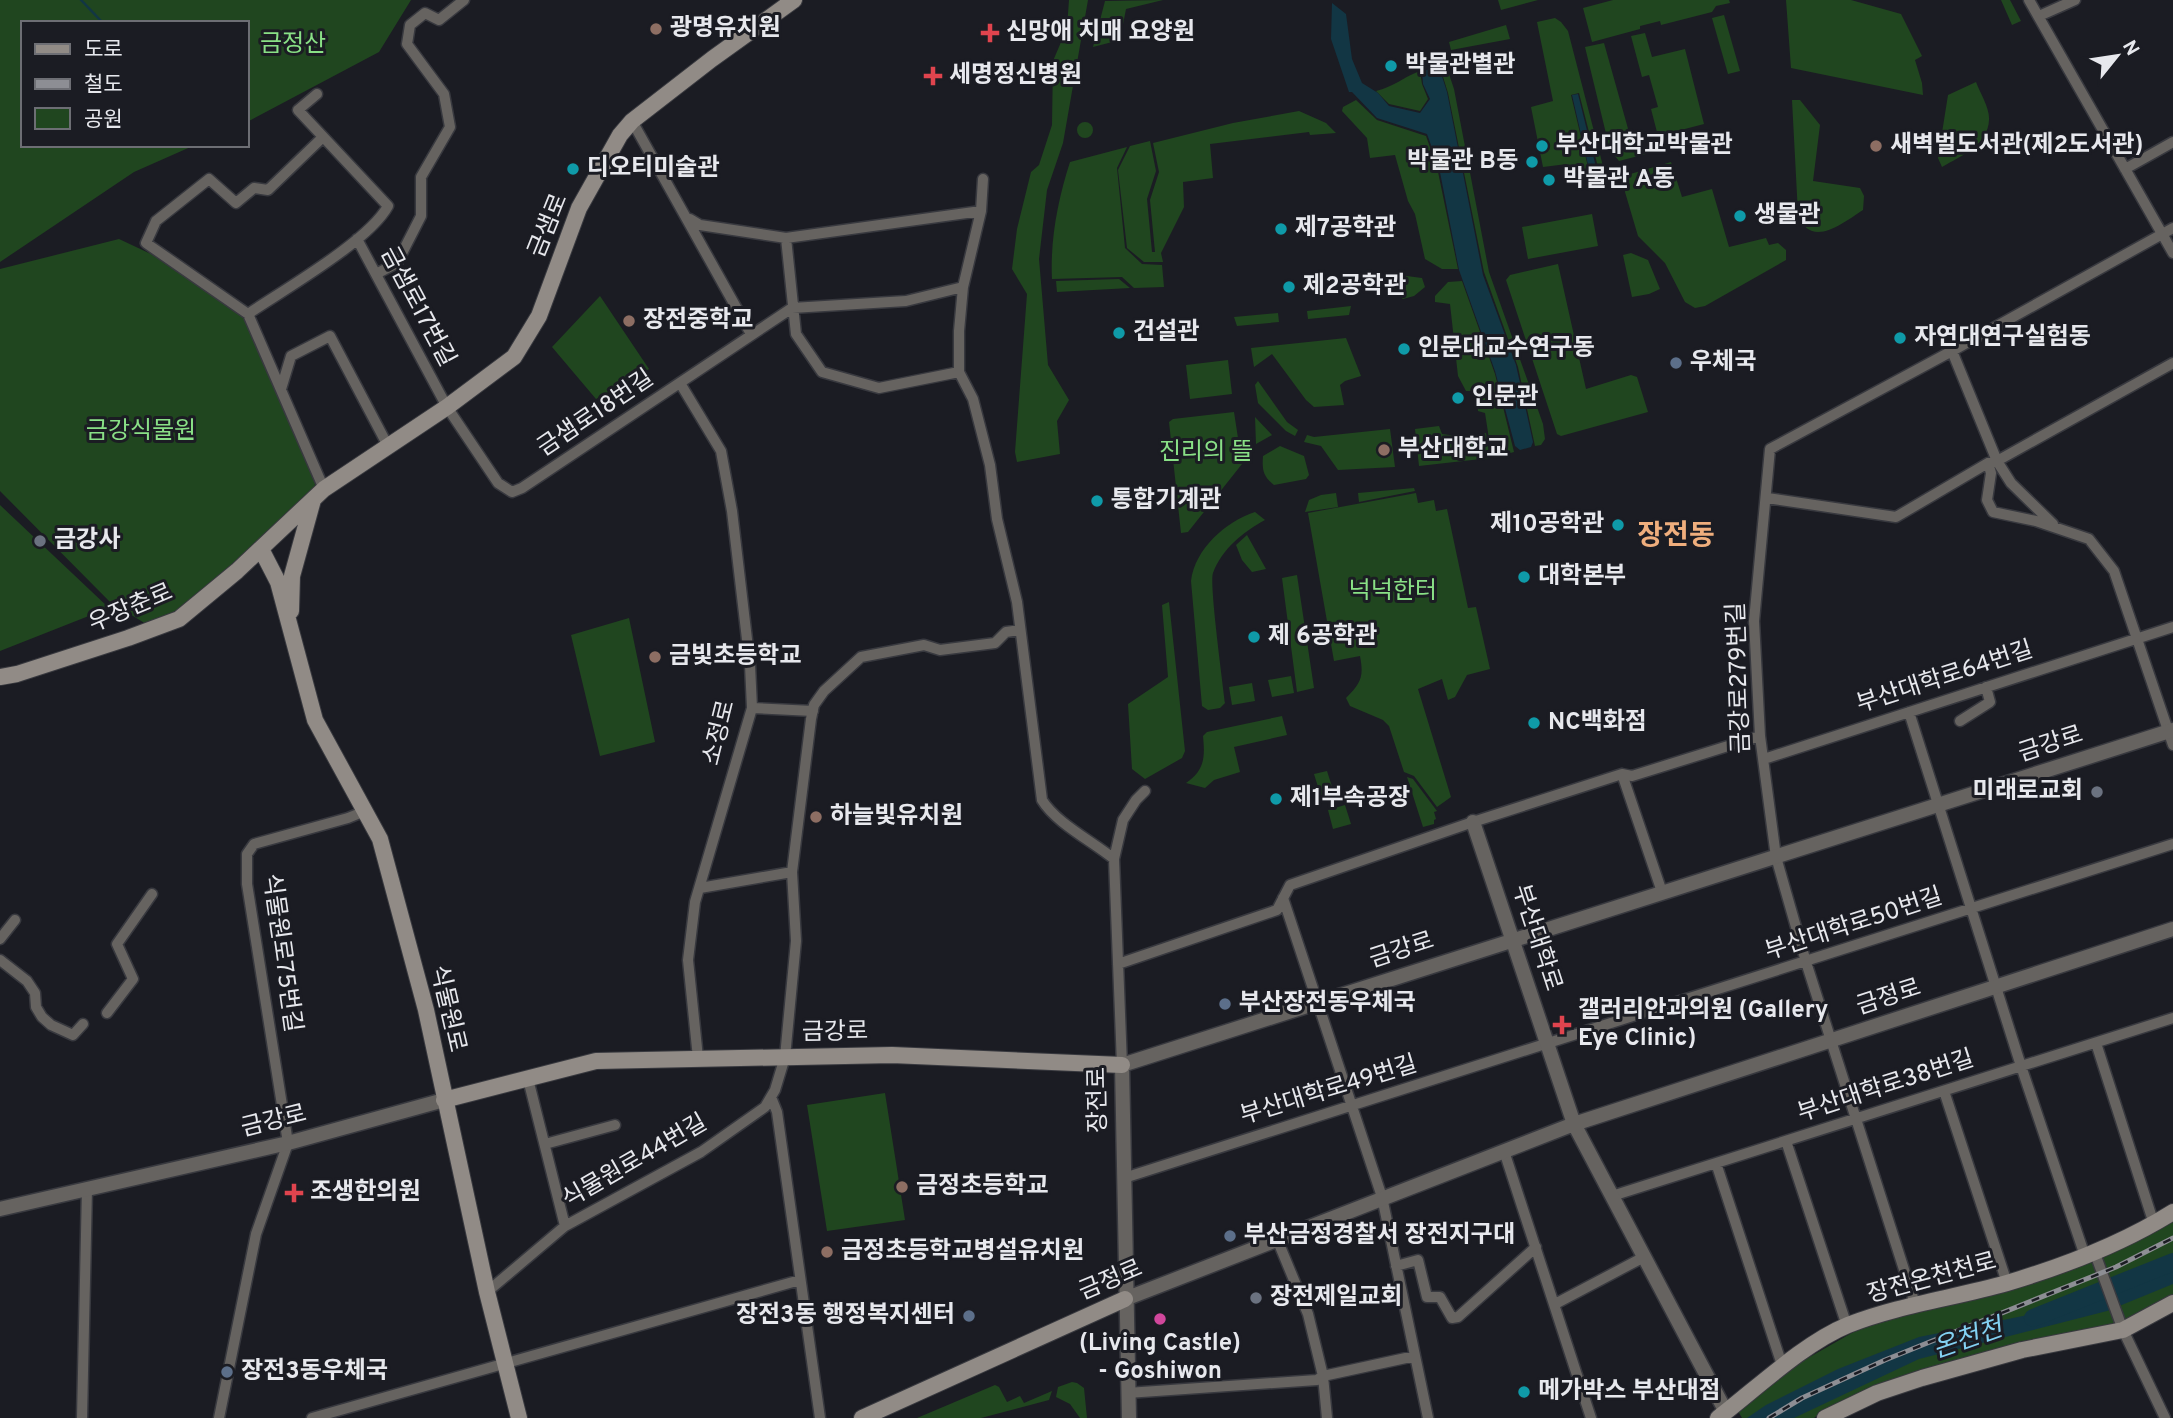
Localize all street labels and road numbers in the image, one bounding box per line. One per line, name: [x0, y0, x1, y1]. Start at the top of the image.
street label: 금샘로: [523, 190, 575, 262]
street label: 금샘로17번길: [373, 242, 461, 372]
street label: 금샘로18번길: [532, 364, 660, 464]
street label: 우장춘로: [84, 578, 178, 640]
street label: 금강로279번길: [1722, 602, 1758, 754]
street label: 부산대학로64번길: [1853, 635, 2037, 721]
street label: 소정로: [697, 697, 743, 769]
street label: 금강로: [2015, 720, 2087, 770]
street label: 식물원로75번길: [255, 872, 307, 1034]
street label: 부산대학로: [1505, 881, 1567, 995]
street label: 부산대학로50번길: [1761, 882, 1947, 968]
street label: 금강로: [1366, 926, 1438, 976]
street label: 식물원로: [422, 963, 472, 1055]
street label: 금정로: [1853, 973, 1925, 1023]
street label: 금강로: [802, 1017, 868, 1049]
street label: 부산대학로38번길: [1794, 1044, 1978, 1130]
street label: 부산대학로49번길: [1237, 1050, 1421, 1132]
street label: 장전로: [1083, 1067, 1115, 1133]
street label: 금강로: [238, 1099, 310, 1145]
street label: 식물원로44번길: [557, 1108, 713, 1216]
street label: 장전온천천로: [1864, 1247, 2000, 1311]
street label: 금정로: [1075, 1254, 1147, 1308]

